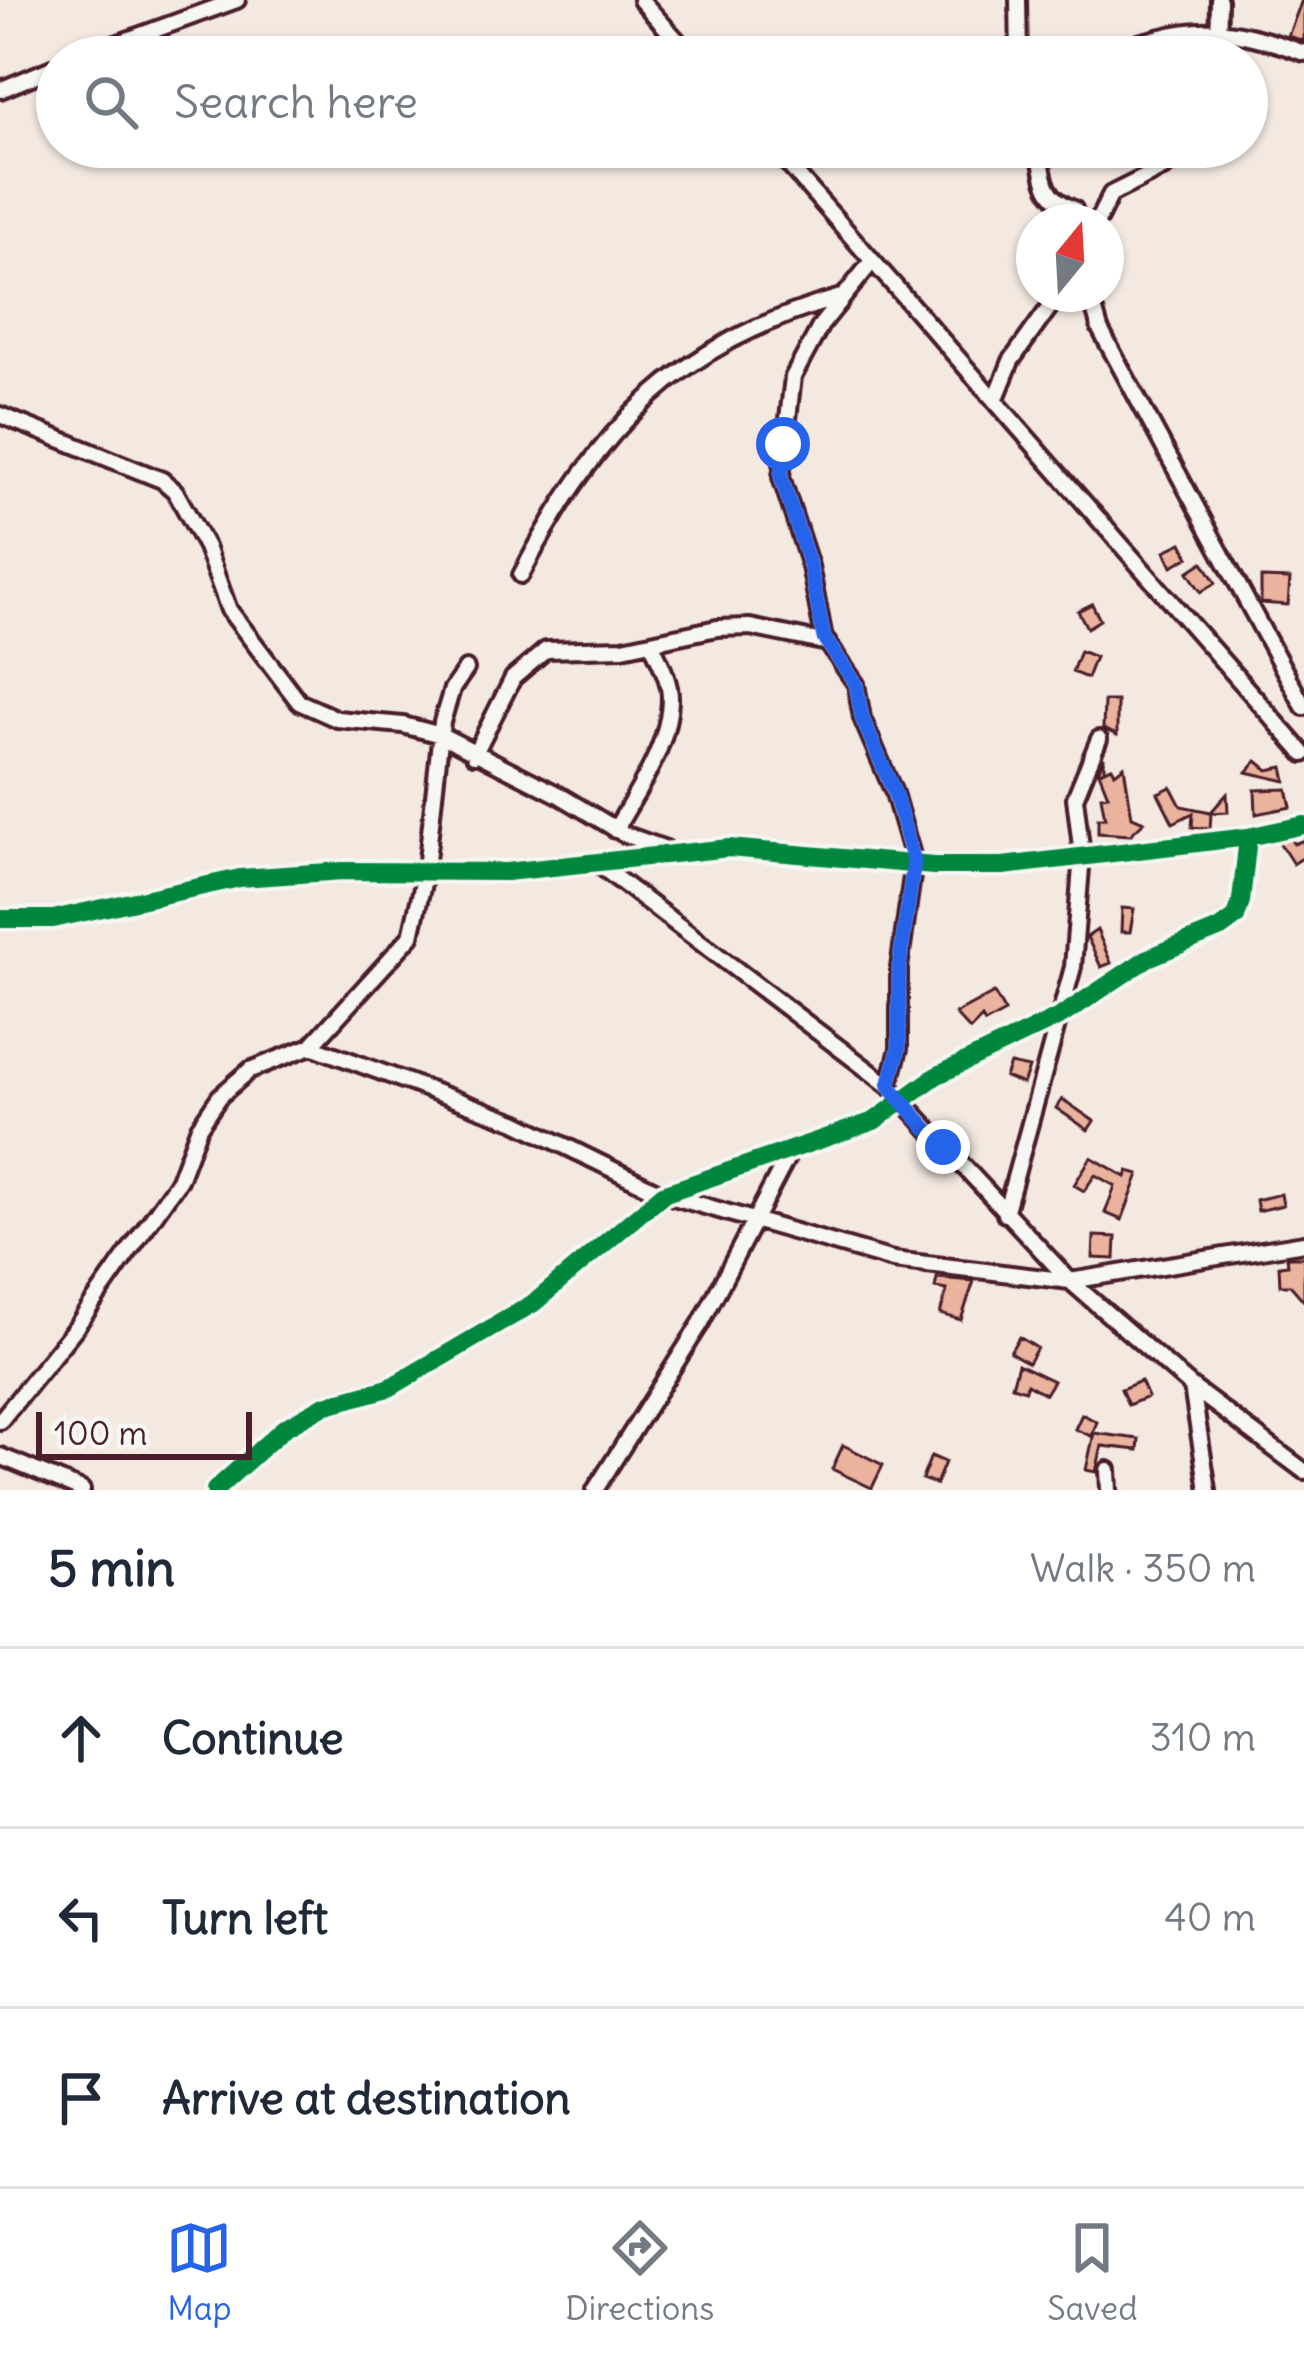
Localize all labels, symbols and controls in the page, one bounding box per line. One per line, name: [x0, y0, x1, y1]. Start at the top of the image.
search box: [36, 36, 1268, 168]
icon: search: [78, 69, 144, 135]
text: Search here: [174, 74, 418, 130]
north arrow: [1016, 204, 1124, 312]
route start: [756, 417, 810, 471]
route end: [916, 1120, 970, 1174]
scale bar: [36, 1406, 252, 1459]
text: 100 m: [54, 1412, 147, 1454]
text: 5 min: [48, 1536, 175, 1600]
text: Walk · 350 m: [1030, 1544, 1256, 1593]
icon: ahead: [48, 1705, 114, 1771]
text: Continue: [162, 1710, 344, 1766]
text: 310 m: [1150, 1713, 1256, 1762]
icon: left: [48, 1885, 114, 1951]
text: Turn left: [162, 1890, 328, 1946]
text: 40 m: [1164, 1893, 1256, 1942]
icon: arrive: [48, 2065, 114, 2131]
text: Arrive at destination: [162, 2070, 571, 2126]
tab: Map: [166, 2215, 232, 2329]
tab: Directions: [565, 2215, 714, 2329]
tab: Saved: [1047, 2215, 1138, 2329]

